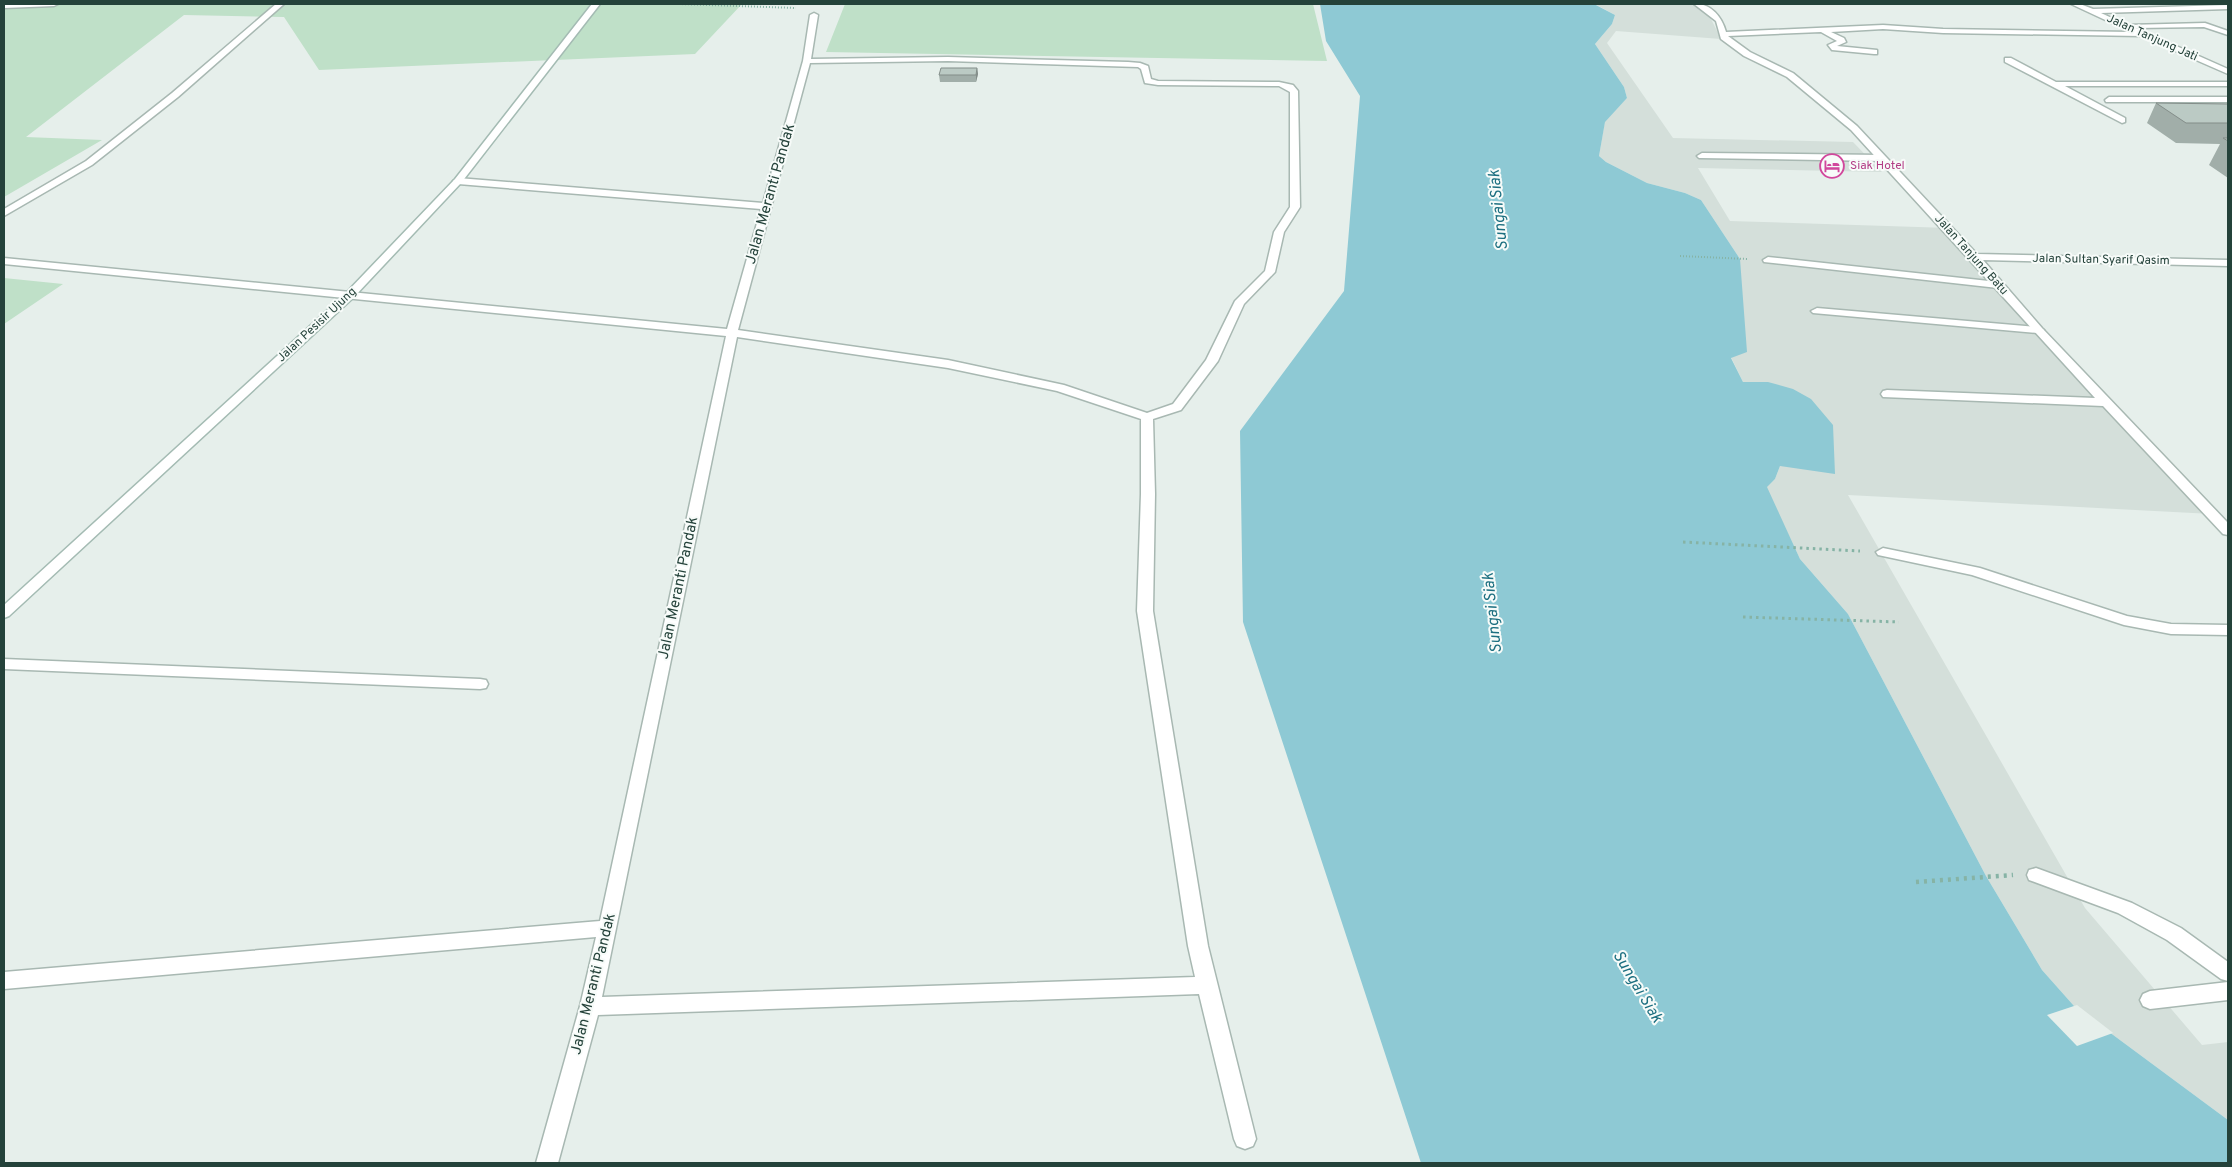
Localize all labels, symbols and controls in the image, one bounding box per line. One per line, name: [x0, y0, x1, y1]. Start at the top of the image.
street label: Jalan Tanjung Jati: [2104, 11, 2200, 65]
street label: Jalan Meranti Pandak: [742, 122, 800, 266]
hotel icon: Siak Hotel: [1819, 153, 1845, 179]
place label: Siak Hotel: [1850, 158, 1905, 174]
water label: Sungai Siak: [1485, 168, 1513, 251]
street label: Jalan Tanjung Batu: [1931, 211, 2011, 299]
street label: Jalan Sultan Syarif Qasim: [2032, 251, 2170, 269]
street label: Jalan Pesisir Ujung: [274, 284, 360, 366]
street label: Jalan Meranti Pandak: [655, 515, 703, 661]
water label: Sungai Siak: [1479, 571, 1507, 654]
street label: Jalan Meranti Pandak: [567, 911, 621, 1057]
water label: Sungai Siak: [1608, 947, 1667, 1028]

